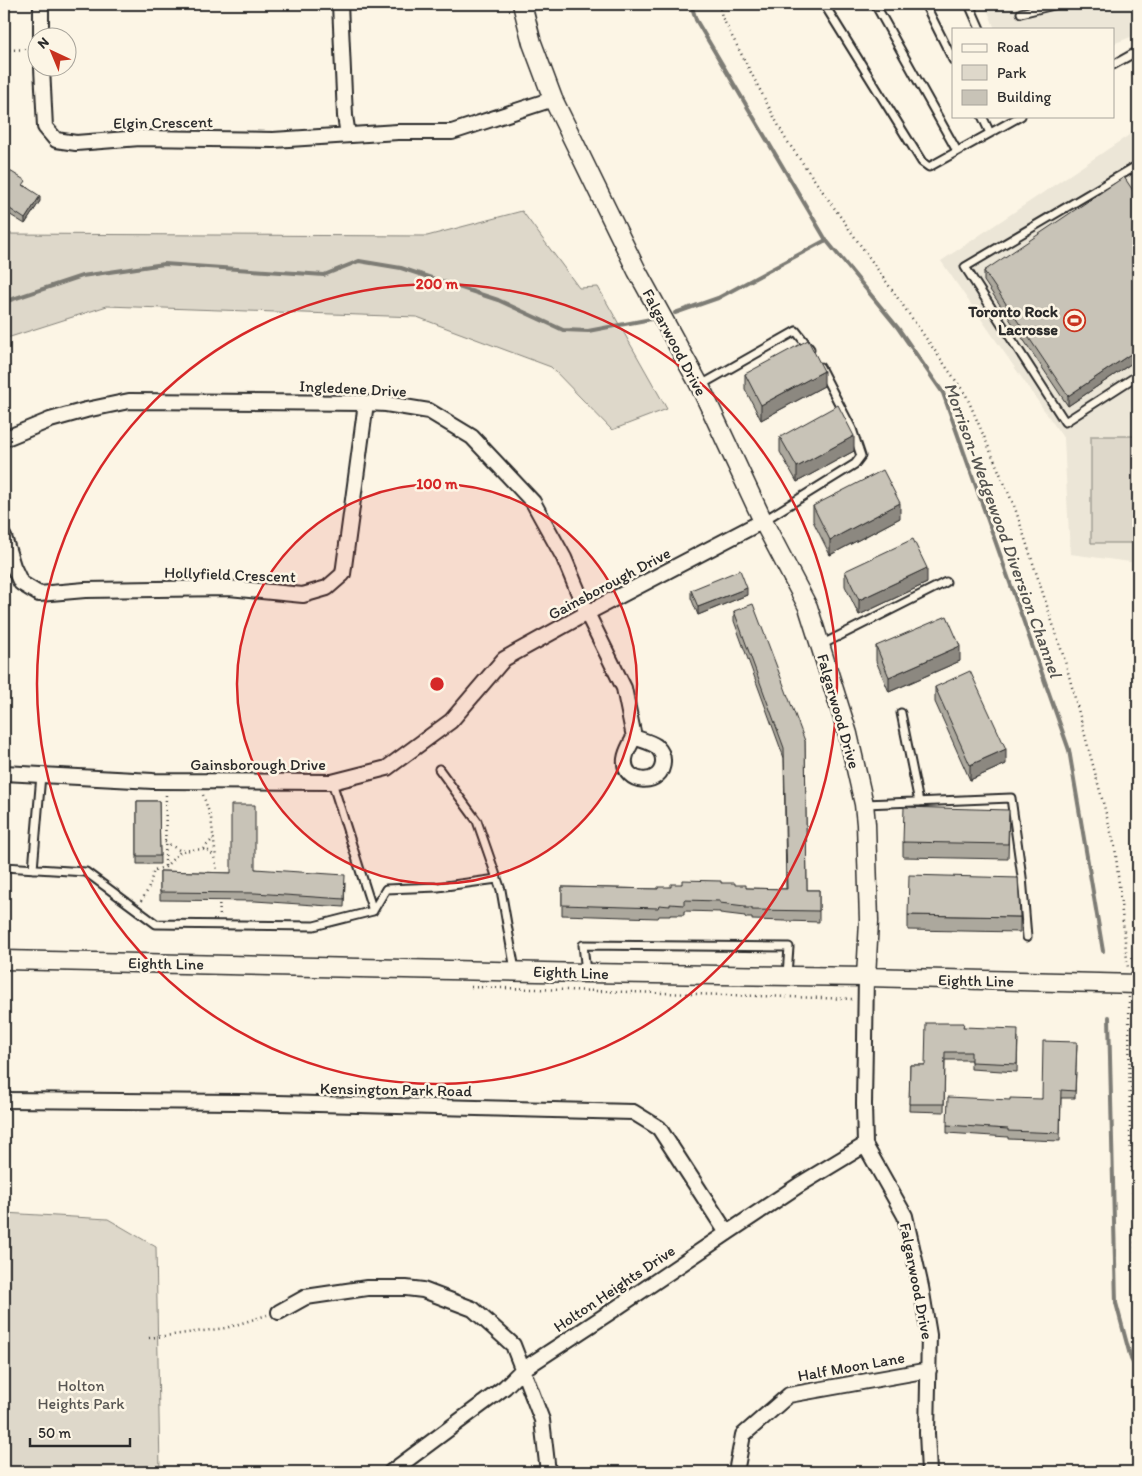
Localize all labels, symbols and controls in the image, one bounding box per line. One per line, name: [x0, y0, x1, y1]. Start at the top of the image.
north arrow: [28, 28, 78, 78]
legend: [952, 28, 1114, 118]
text: N: [34, 34, 53, 52]
text: Road: [997, 38, 1030, 56]
text: Park: [997, 64, 1027, 82]
text: Building: [997, 88, 1051, 106]
street label: Elgin Crescent: [113, 112, 213, 133]
text: 200 m: [416, 275, 459, 293]
street label: Falgarwood Drive: [638, 285, 711, 399]
place label: Toronto Rock Lacrosse: [967, 302, 1059, 339]
sports icon: Toronto Rock Lacrosse: [1062, 308, 1086, 332]
street label: Ingledene Drive: [299, 376, 407, 401]
water label: Morrison-Wedgewood Diversion Channel: [939, 379, 1067, 682]
text: 100 m: [416, 475, 458, 493]
street label: Gainsborough Drive: [545, 543, 674, 624]
street label: Hollyfield Crescent: [164, 563, 296, 586]
street label: Falgarwood Drive: [813, 652, 864, 771]
centre of rings: [428, 675, 446, 693]
street label: Gainsborough Drive: [190, 755, 326, 774]
street label: Eighth Line: [128, 953, 204, 974]
street label: Eighth Line: [533, 962, 609, 983]
street label: Eighth Line: [938, 970, 1014, 991]
street label: Kensington Park Road: [320, 1079, 473, 1100]
street label: Falgarwood Drive: [896, 1221, 937, 1341]
street label: Holton Heights Drive: [550, 1241, 679, 1336]
street label: Half Moon Lane: [796, 1348, 906, 1385]
park label: Holton Heights Park: [37, 1376, 125, 1413]
scale bar: [30, 1416, 130, 1448]
text: 50 m: [38, 1424, 71, 1442]

